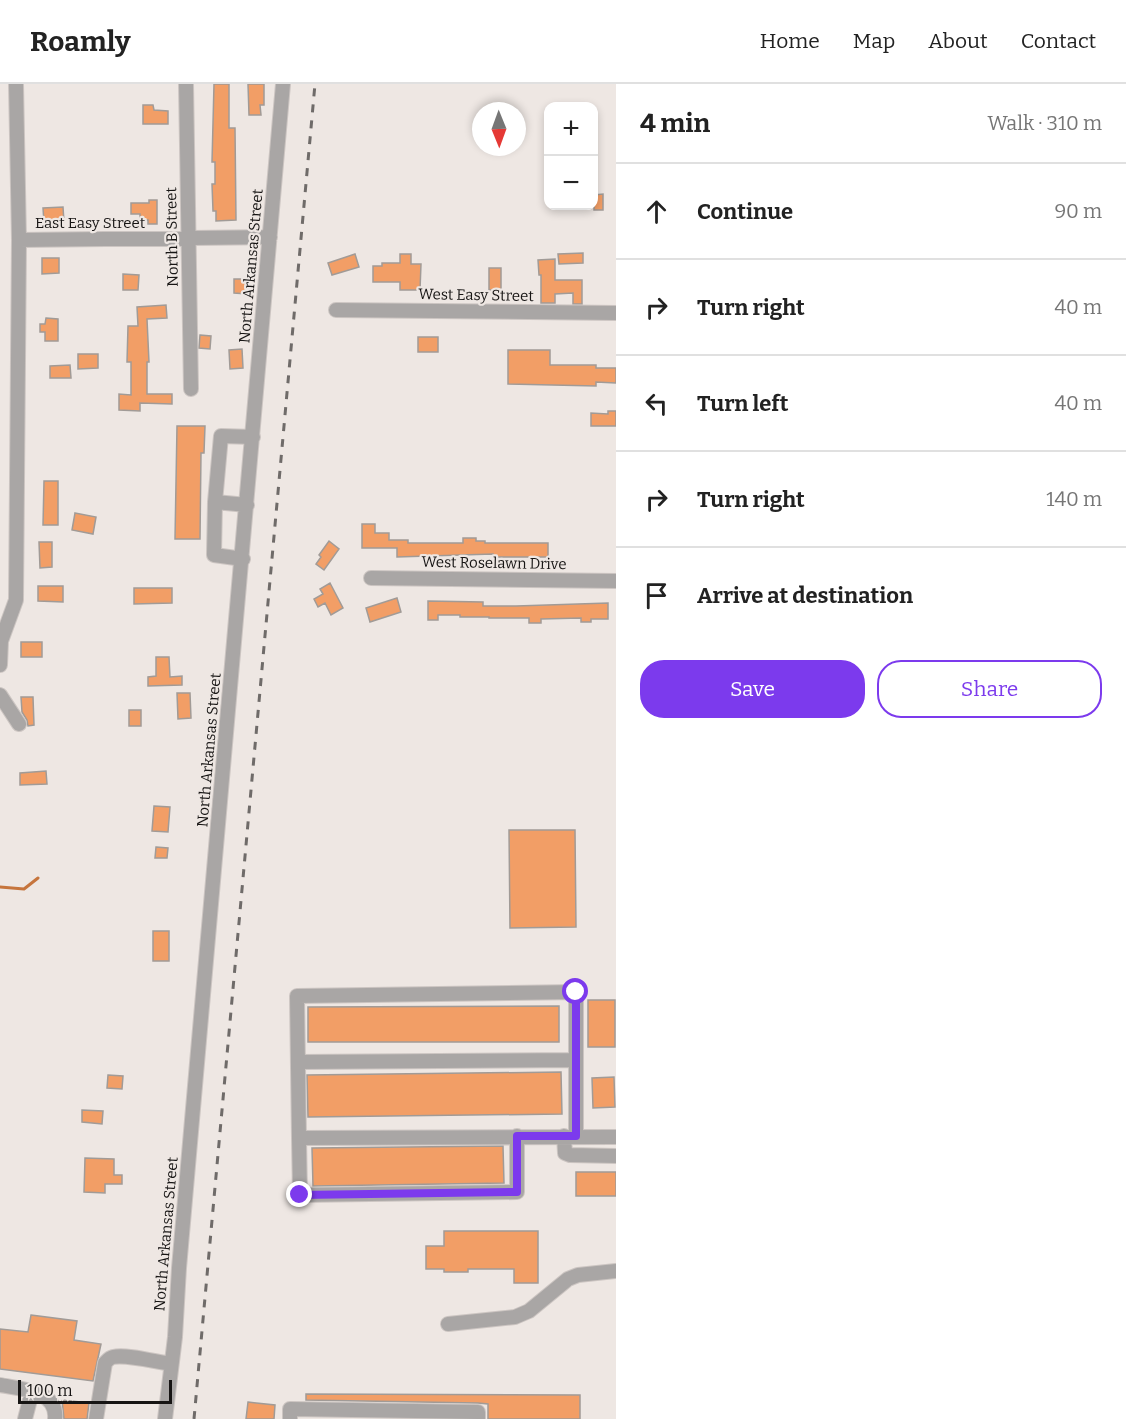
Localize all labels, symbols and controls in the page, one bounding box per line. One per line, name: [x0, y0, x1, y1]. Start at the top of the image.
text: Roamly: [30, 25, 131, 58]
text: Home: [760, 28, 820, 54]
text: Map: [853, 28, 895, 54]
text: About: [928, 28, 988, 54]
text: Contact: [1021, 28, 1096, 54]
north arrow: [472, 102, 526, 156]
map controls: [544, 102, 598, 210]
button: +: [544, 102, 598, 156]
text: 4 min: [640, 108, 710, 139]
text: Walk · 310 m: [988, 111, 1102, 135]
button: −: [544, 156, 598, 210]
street label: North B Street: [162, 187, 182, 287]
street label: North Arkansas Street: [235, 188, 267, 344]
icon: ahead: [640, 195, 673, 228]
text: Continue: [697, 198, 793, 225]
text: 90 m: [1054, 199, 1102, 223]
street label: East Easy Street: [35, 214, 146, 232]
street label: West Easy Street: [418, 285, 534, 305]
icon: right: [640, 291, 673, 324]
text: Turn right: [697, 294, 805, 321]
text: 40 m: [1054, 295, 1102, 319]
icon: left: [640, 387, 673, 420]
text: Turn left: [697, 390, 789, 417]
text: 40 m: [1054, 391, 1102, 415]
icon: right: [640, 483, 673, 516]
text: Turn right: [697, 486, 805, 513]
text: 140 m: [1046, 487, 1102, 511]
street label: West Roselawn Drive: [421, 553, 567, 573]
icon: arrive: [640, 579, 673, 612]
text: Arrive at destination: [697, 582, 913, 609]
button: Save: [640, 660, 865, 718]
button: Share: [877, 660, 1102, 718]
street label: North Arkansas Street: [193, 672, 225, 828]
route start: [562, 978, 588, 1004]
street label: North Arkansas Street: [150, 1156, 182, 1312]
route end: [286, 1181, 312, 1207]
scale bar: [18, 1377, 172, 1404]
text: 100 m: [27, 1381, 72, 1400]

